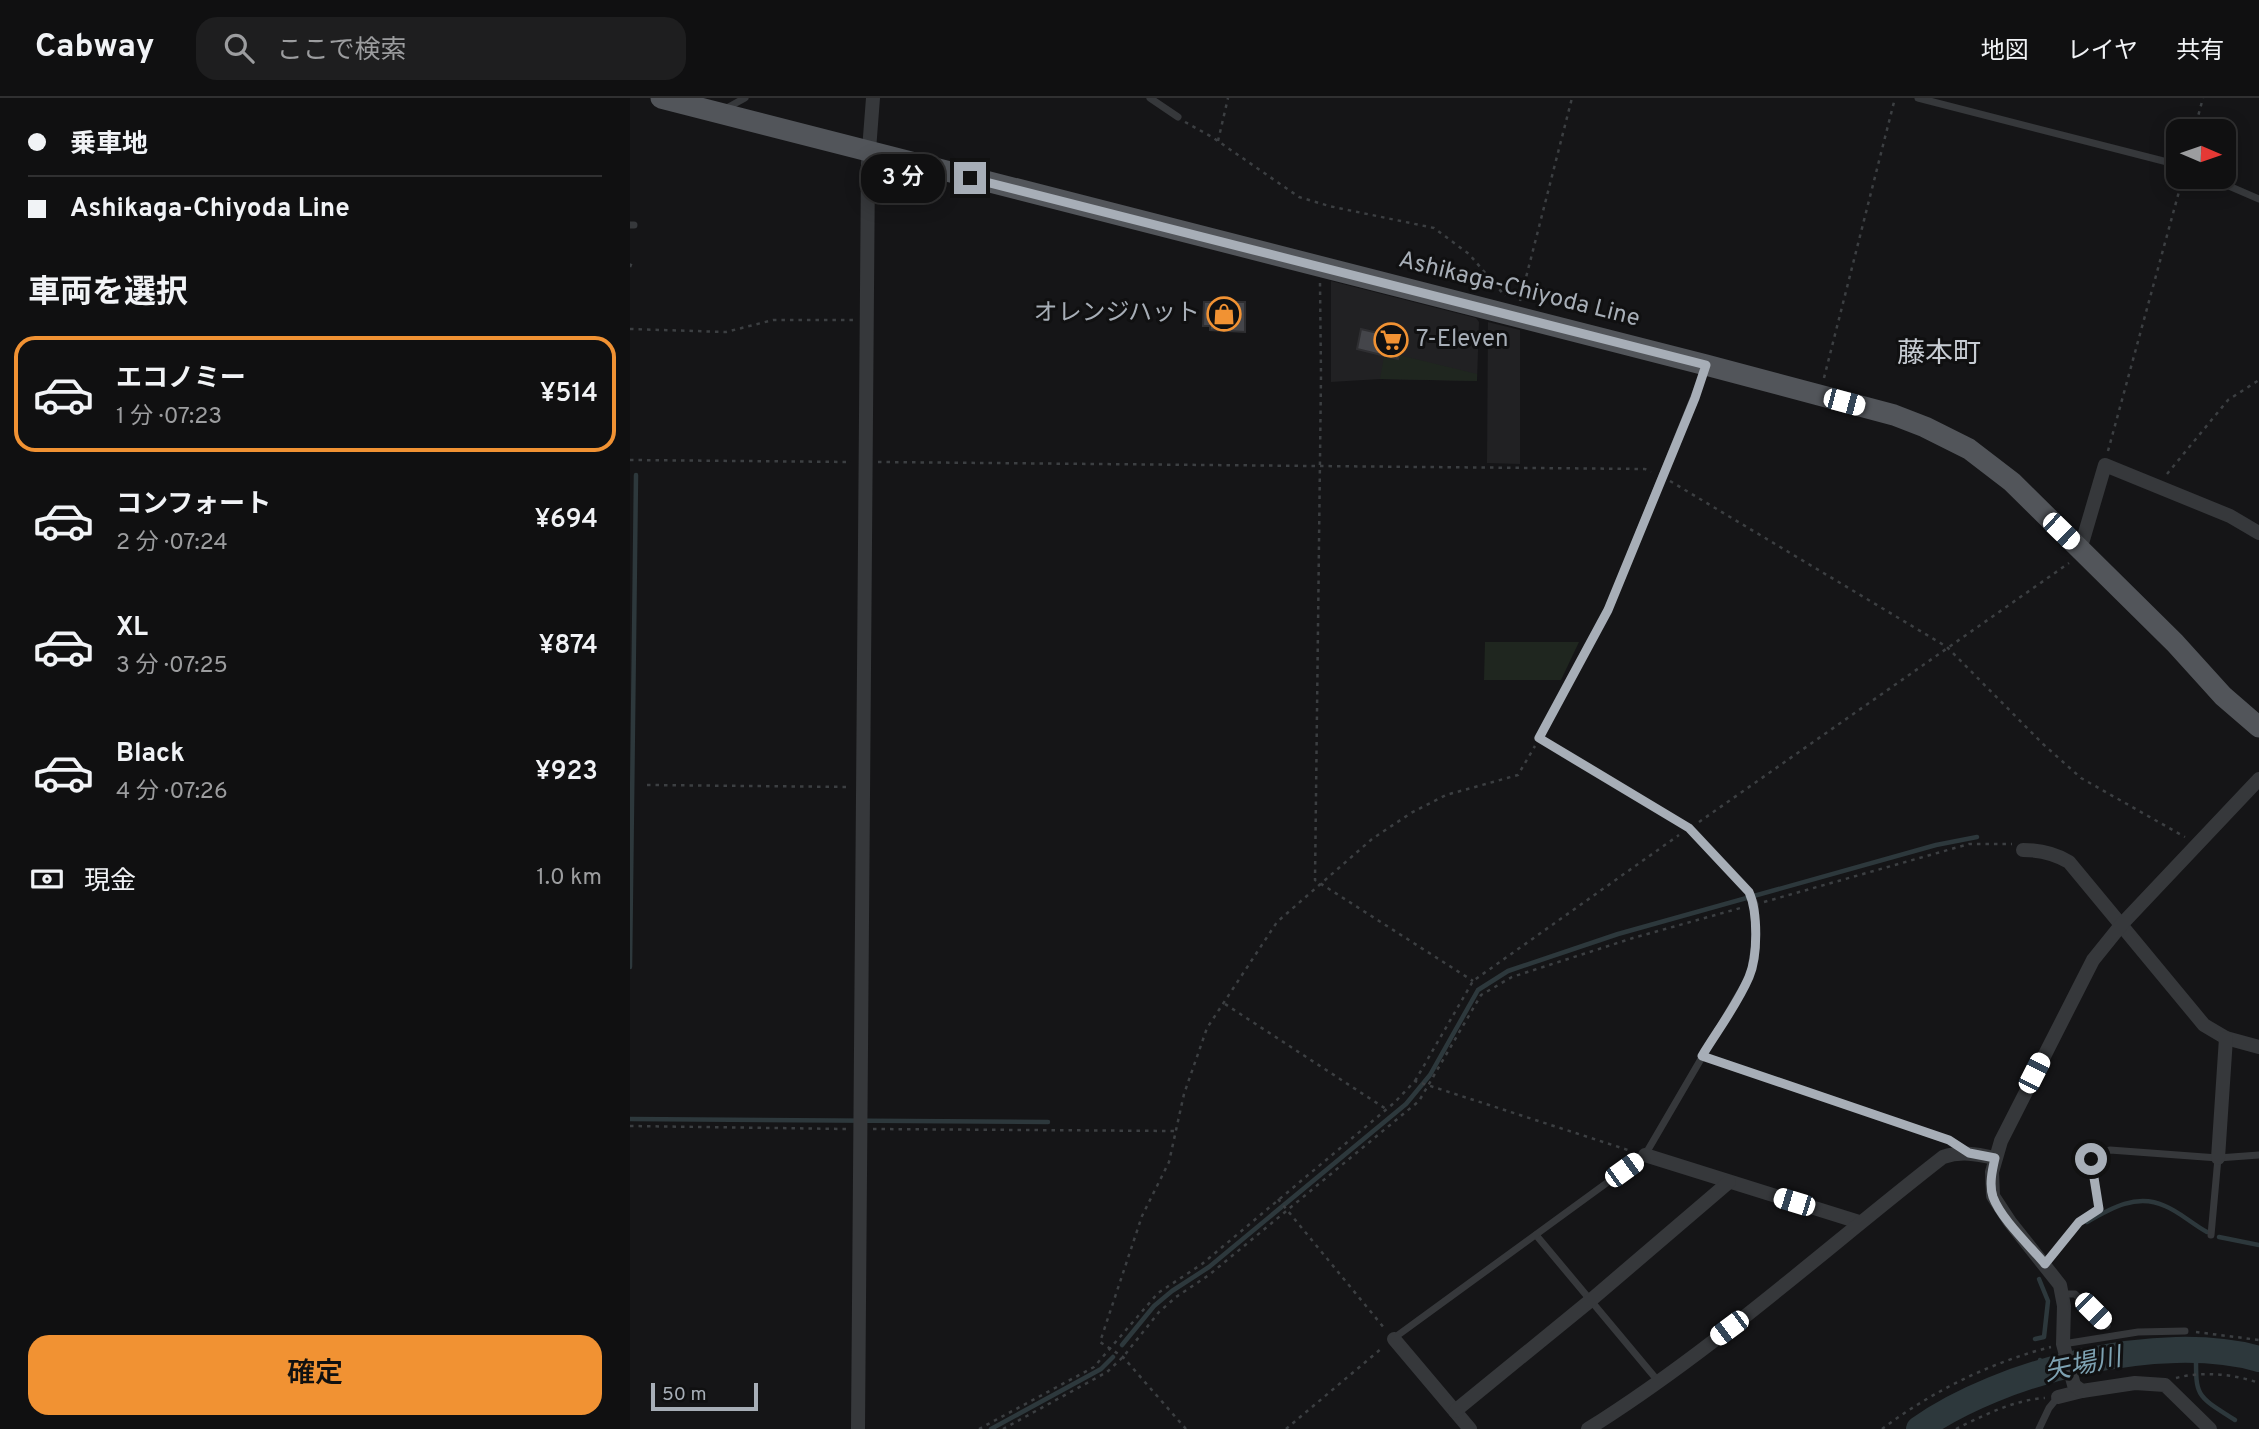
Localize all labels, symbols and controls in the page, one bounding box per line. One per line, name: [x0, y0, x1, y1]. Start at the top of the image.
search box: [196, 17, 686, 80]
text: Cabway: [35, 27, 154, 69]
icon: search: [220, 29, 258, 67]
text: ここで検索: [276, 35, 406, 68]
text: 地図: [1981, 37, 2029, 67]
text: レイヤ: [2067, 37, 2138, 67]
text: 共有: [2176, 37, 2224, 67]
north arrow: [2166, 119, 2236, 189]
map controls: [2166, 119, 2236, 189]
text: 乗車地: [70, 129, 148, 162]
callout: 3 分: [862, 154, 946, 202]
route end: [954, 162, 986, 194]
text: 3 分: [882, 164, 924, 193]
text: Ashikaga-Chiyoda Line: [70, 193, 350, 226]
street label: Ashikaga-Chiyoda Line: [1395, 245, 1643, 335]
text: 車両を選択: [28, 274, 188, 314]
shop icon: オレンジハット: [1205, 295, 1243, 333]
place label: オレンジハット: [1033, 299, 1200, 329]
supermarket icon: 7-Eleven: [1372, 321, 1410, 359]
place label: 7-Eleven: [1416, 325, 1509, 355]
district label: 藤本町: [1897, 337, 1981, 373]
icon: car: [32, 363, 95, 426]
text: エコノミー: [116, 363, 246, 396]
text: ¥514: [540, 378, 598, 411]
car: [1821, 386, 1868, 418]
text: 1 分 · 07:23: [116, 403, 222, 432]
icon: car: [32, 489, 95, 552]
text: コンフォート: [116, 489, 271, 522]
text: ¥694: [535, 504, 598, 537]
car: [2039, 509, 2084, 553]
text: 2 分 · 07:24: [116, 529, 228, 558]
text: XL: [116, 612, 148, 645]
icon: car: [32, 615, 95, 678]
text: ¥874: [539, 630, 598, 663]
text: 3 分 · 07:25: [116, 652, 228, 681]
text: Black: [116, 738, 185, 771]
icon: car: [32, 741, 95, 804]
text: ¥923: [535, 756, 598, 789]
text: 4 分 · 07:26: [116, 778, 228, 807]
icon: cash: [28, 860, 66, 898]
text: 1.0 km: [536, 864, 602, 893]
text: 現金: [84, 866, 136, 899]
car: [2016, 1050, 2053, 1096]
route start: [2075, 1143, 2107, 1175]
car: [1601, 1149, 1648, 1191]
car: [1771, 1186, 1818, 1218]
car: [2071, 1289, 2116, 1333]
car: [1706, 1307, 1753, 1349]
button: 確定: [28, 1335, 602, 1415]
water label: 矢場川: [2041, 1341, 2128, 1390]
scale bar: [651, 1380, 758, 1412]
text: 50 m: [662, 1383, 707, 1407]

